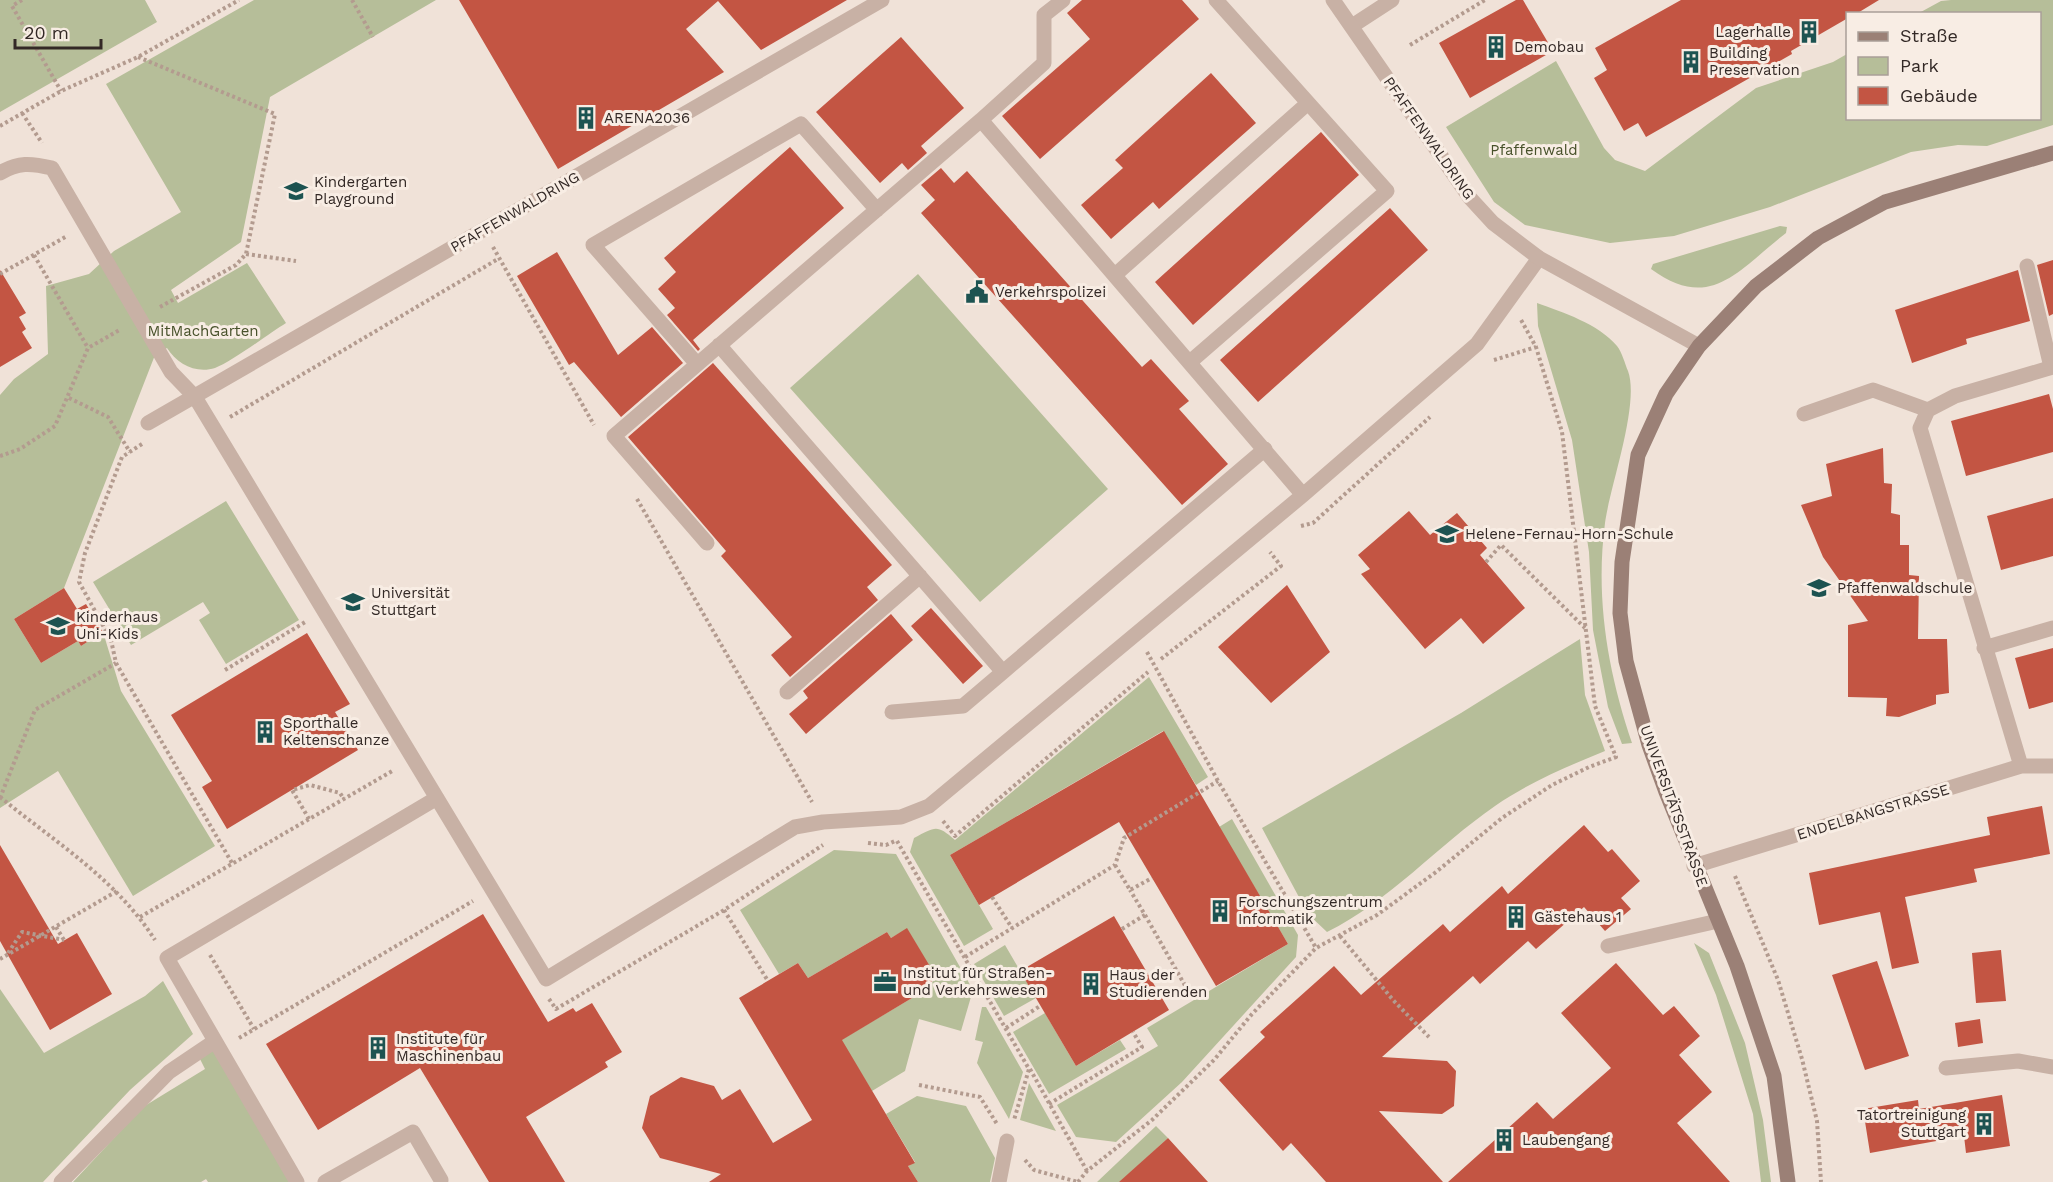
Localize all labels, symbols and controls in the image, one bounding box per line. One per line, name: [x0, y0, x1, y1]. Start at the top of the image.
scale bar: [15, 12, 100, 50]
legend: [1846, 12, 2041, 120]
building icon: Lagerhalle: [1796, 19, 1822, 45]
text: 20 m: [24, 22, 69, 43]
place label: Lagerhalle: [1715, 23, 1791, 41]
text: Straße: [1900, 25, 1958, 46]
building icon: Demobau: [1483, 34, 1509, 60]
place label: Demobau: [1514, 38, 1584, 56]
place label: Building Preservation: [1709, 44, 1800, 79]
building icon: Building Preservation: [1678, 49, 1704, 75]
text: Park: [1900, 55, 1939, 76]
street label: PFAFFENWALDRING: [1380, 73, 1478, 203]
text: Gebäude: [1900, 85, 1978, 106]
building icon: ARENA2036: [573, 105, 599, 131]
place label: ARENA2036: [604, 109, 690, 127]
park label: Pfaffenwald: [1490, 141, 1578, 159]
street label: PFAFFENWALDRING: [447, 168, 583, 256]
place label: Kindergarten Playground: [314, 173, 407, 208]
school or university icon: Kindergarten Playground: [283, 178, 309, 204]
public building icon: Verkehrspolizei: [964, 279, 990, 305]
place label: Verkehrspolizei: [995, 283, 1106, 301]
park label: MitMachGarten: [147, 322, 259, 340]
school or university icon: Helene-Fernau-Horn-Schule: [1434, 521, 1460, 547]
place label: Helene-Fernau-Horn-Schule: [1465, 525, 1674, 543]
school or university icon: Pfaffenwaldschule: [1806, 575, 1832, 601]
place label: Pfaffenwaldschule: [1837, 579, 1972, 597]
place label: Universität Stuttgart: [371, 584, 450, 619]
school or university icon: Universität Stuttgart: [340, 589, 366, 615]
place label: Kinderhaus Uni-Kids: [76, 608, 158, 643]
school or university icon: Kinderhaus Uni-Kids: [45, 613, 71, 639]
place label: Sporthalle Keltenschanze: [283, 714, 389, 749]
building icon: Sporthalle Keltenschanze: [252, 719, 278, 745]
street label: UNIVERSITÄTSSTRASSE: [1636, 723, 1712, 889]
street label: ENDELBANGSTRASSE: [1795, 780, 1951, 844]
place label: Forschungszentrum Informatik: [1238, 893, 1383, 928]
building icon: Forschungszentrum Informatik: [1207, 898, 1233, 924]
building icon: Gästehaus 1: [1503, 904, 1529, 930]
place label: Gästehaus 1: [1534, 908, 1622, 926]
place label: Institut für Straßen- und Verkehrswesen: [903, 964, 1053, 999]
place label: Haus der Studierenden: [1109, 966, 1207, 1001]
office icon: Institut für Straßen- und Verkehrswesen: [872, 969, 898, 995]
building icon: Haus der Studierenden: [1078, 971, 1104, 997]
place label: Institute für Maschinenbau: [396, 1030, 501, 1065]
building icon: Institute für Maschinenbau: [365, 1035, 391, 1061]
place label: Tatortreinigung Stuttgart: [1857, 1106, 1967, 1141]
building icon: Tatortreinigung Stuttgart: [1971, 1111, 1997, 1137]
building icon: Laubengang: [1491, 1127, 1517, 1153]
place label: Laubengang: [1522, 1131, 1610, 1149]

